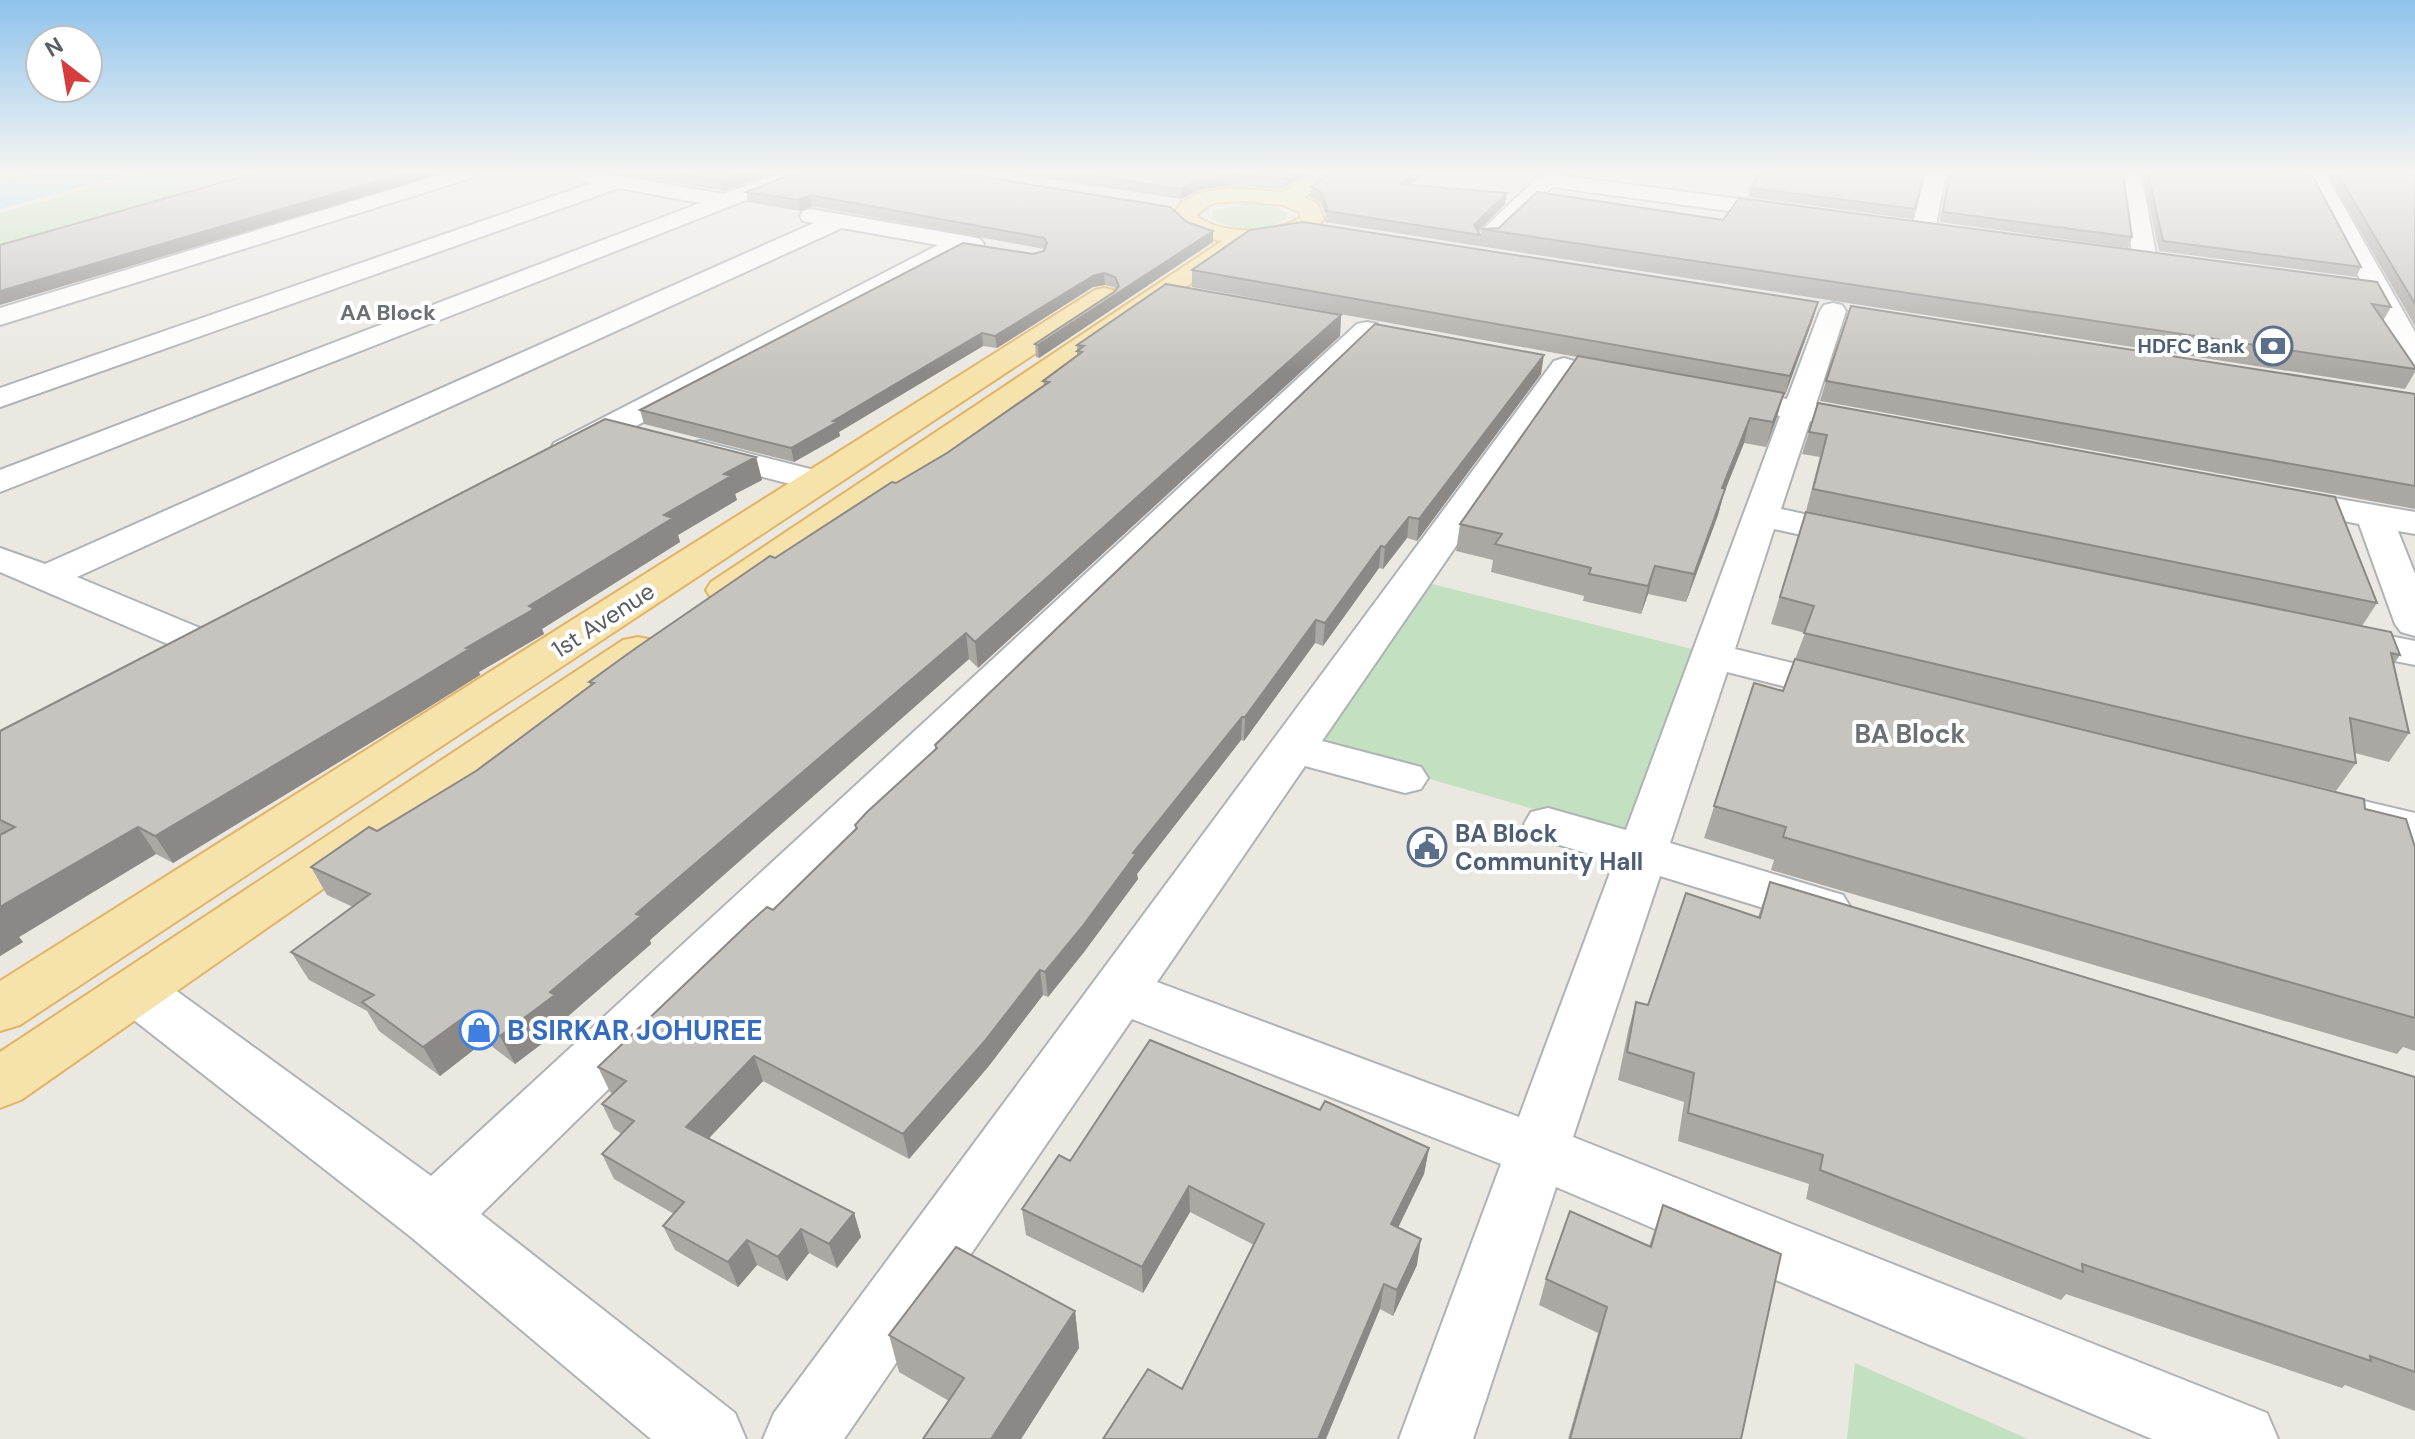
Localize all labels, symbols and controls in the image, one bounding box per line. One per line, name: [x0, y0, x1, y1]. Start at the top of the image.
north arrow: [24, 24, 104, 104]
text: N: [40, 31, 68, 64]
district label: AA Block: [340, 298, 436, 327]
bank icon: HDFC Bank: [2252, 325, 2294, 367]
place label: HDFC Bank: [2138, 333, 2245, 359]
street label: 1st Avenue: [546, 575, 660, 665]
district label: BA Block: [1854, 717, 1966, 751]
place label: BA Block Community Hall: [1455, 818, 1643, 877]
public building icon: BA Block Community Hall: [1406, 826, 1448, 868]
shop icon: B SIRKAR JOHUREE: [458, 1009, 500, 1051]
place label: B SIRKAR JOHUREE: [507, 1012, 763, 1049]

